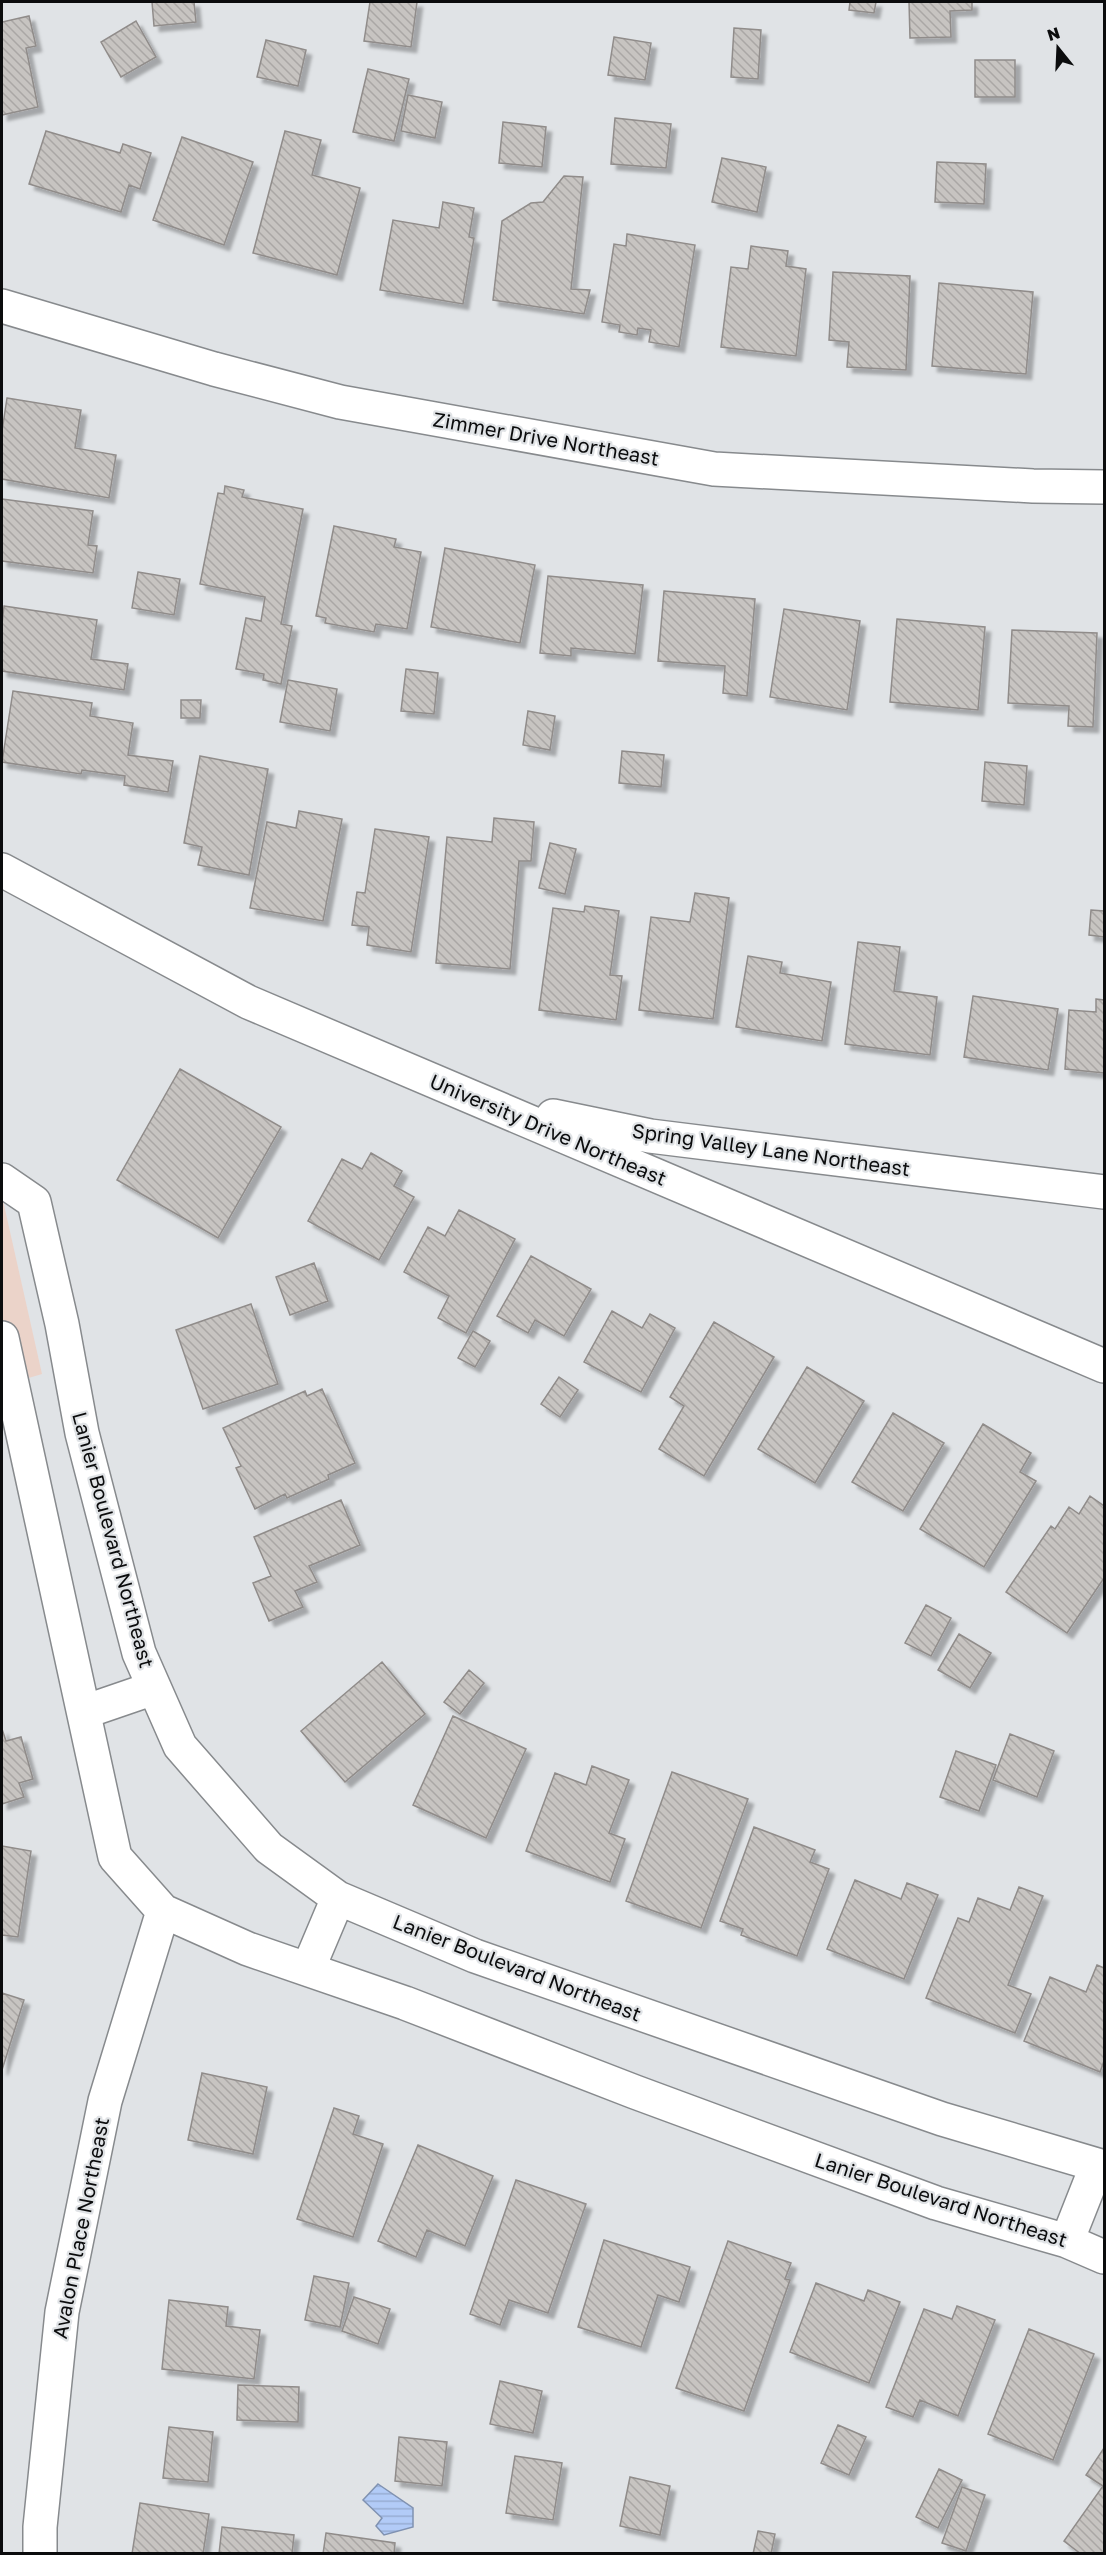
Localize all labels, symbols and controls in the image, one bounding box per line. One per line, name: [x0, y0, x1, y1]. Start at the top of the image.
north arrow: [1028, 18, 1088, 78]
text: N: [1044, 22, 1062, 45]
street label: Zimmer Drive Northeast: [431, 406, 661, 470]
street label: University Drive Northeast: [426, 1068, 670, 1190]
street label: Spring Valley Lane Northeast: [631, 1118, 912, 1180]
street label: Lanier Boulevard Northeast: [68, 1409, 160, 1670]
street label: Lanier Boulevard Northeast: [390, 1909, 645, 2026]
street label: Avalon Place Northeast: [47, 2115, 113, 2341]
street label: Lanier Boulevard Northeast: [812, 2147, 1070, 2251]

